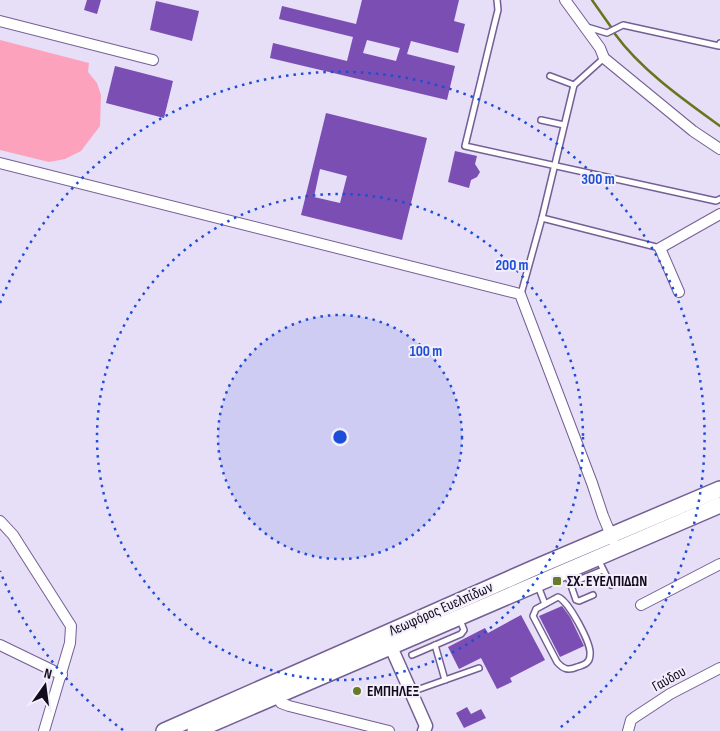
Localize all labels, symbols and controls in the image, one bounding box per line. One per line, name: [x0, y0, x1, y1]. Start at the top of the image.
text: 300 m: [581, 170, 615, 189]
text: 200 m: [495, 256, 529, 275]
text: 100 m: [410, 342, 442, 361]
centre of rings: [331, 428, 349, 446]
place label: ΣΧ. ΕΥΕΛΠΙΔΩΝ: [567, 572, 647, 591]
marker: ΣΧ. ΕΥΕΛΠΙΔΩΝ: [551, 575, 563, 587]
street label: Λεωφόρος Ευελπίδων: [385, 578, 496, 641]
north arrow: [20, 661, 70, 711]
street label: Γαύδου: [649, 662, 689, 696]
text: N: [42, 665, 54, 683]
place label: ΕΜΠΗΛΕΞ: [367, 682, 420, 701]
marker: ΕΜΠΗΛΕΞ: [351, 685, 363, 697]

